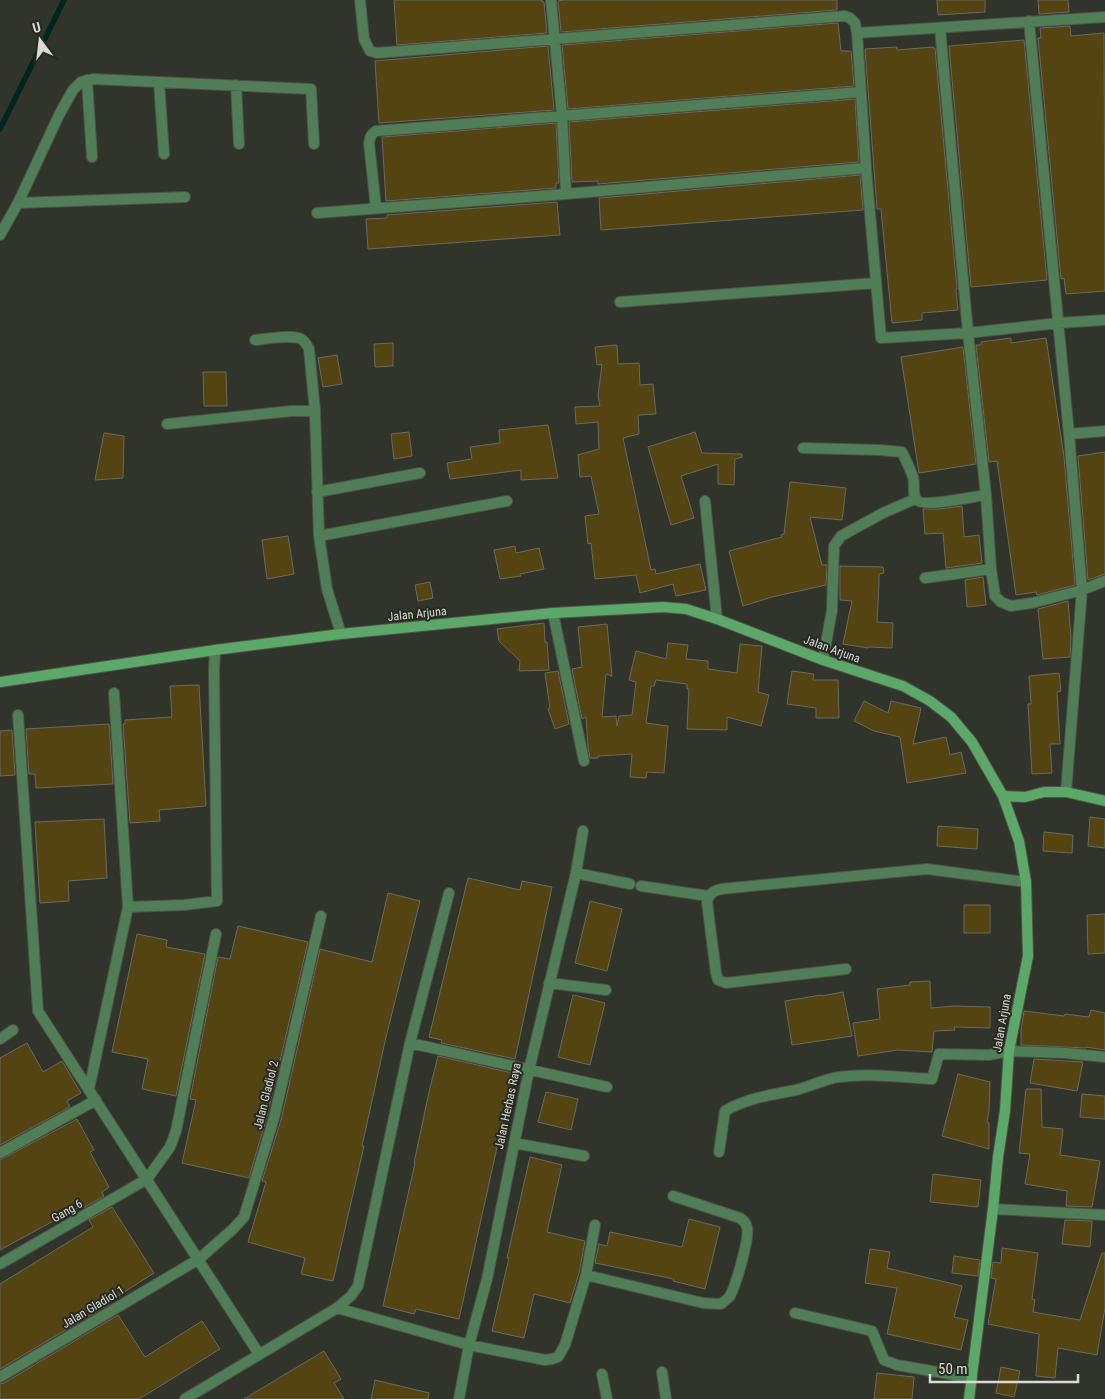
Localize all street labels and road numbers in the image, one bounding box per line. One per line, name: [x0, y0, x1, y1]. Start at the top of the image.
street label: Jalan Arjuna: [387, 604, 447, 624]
street label: Jalan Arjuna: [802, 632, 862, 666]
street label: Jalan Arjuna: [990, 992, 1014, 1053]
street label: Jalan Gladiol 2: [251, 1059, 281, 1131]
street label: Jalan Herbas Raya: [492, 1061, 524, 1150]
street label: Gang 6: [49, 1197, 85, 1225]
street label: Jalan Gladiol 1: [59, 1283, 127, 1331]

